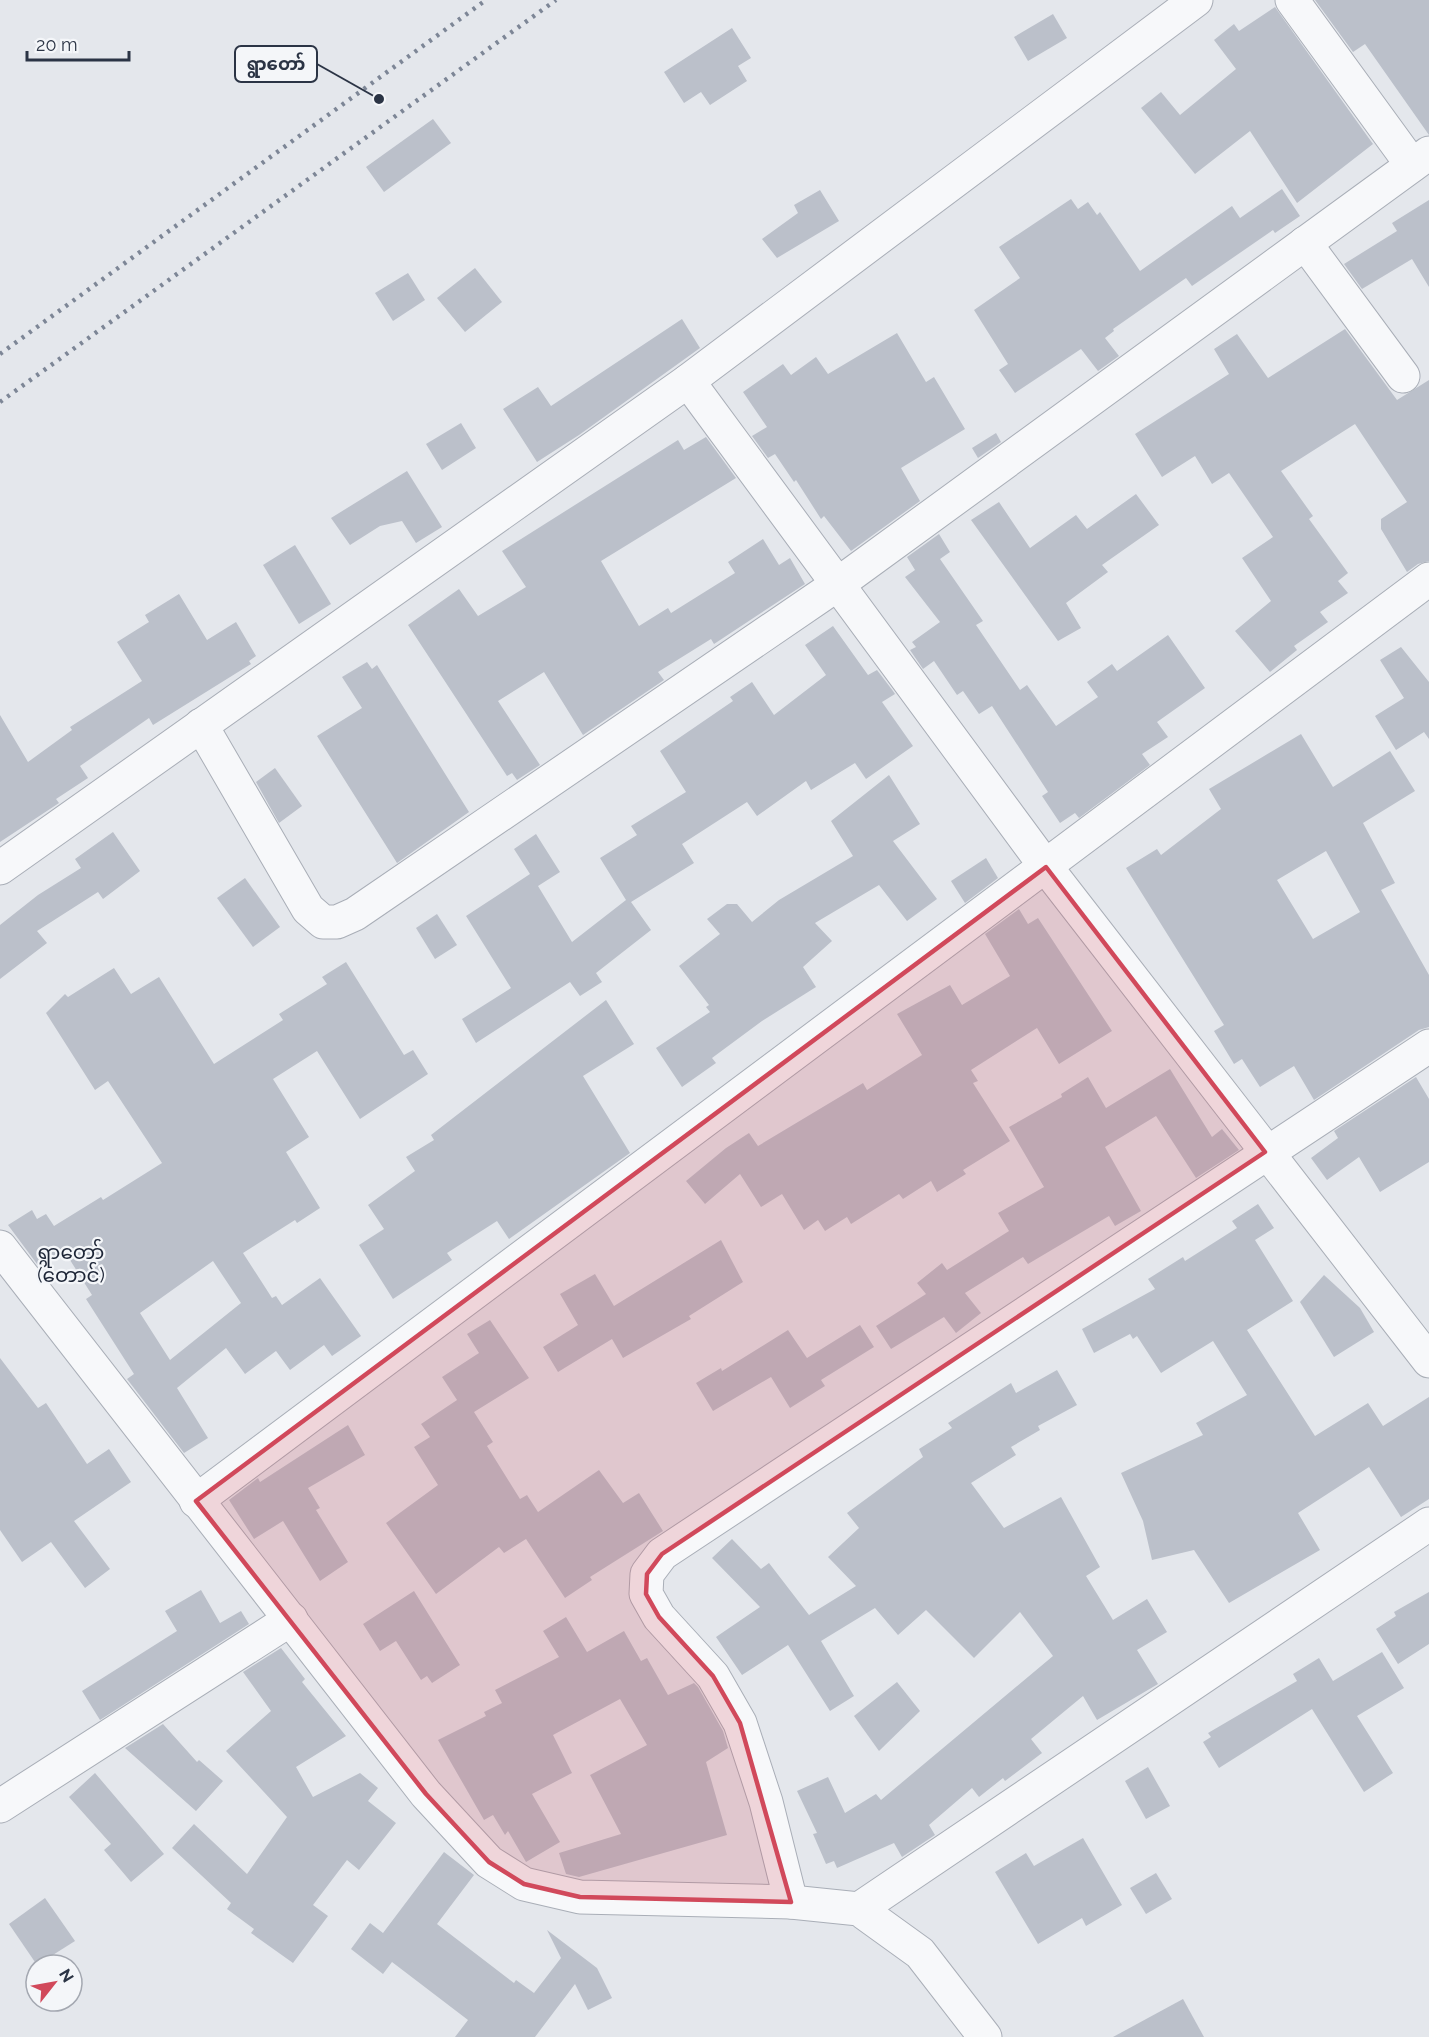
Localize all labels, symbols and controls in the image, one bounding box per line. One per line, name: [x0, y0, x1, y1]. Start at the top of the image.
scale bar: [27, 24, 129, 62]
text: 20 m: [36, 34, 78, 55]
callout: ရွာတော်: [235, 46, 317, 82]
text: ရွာတော်: [247, 52, 305, 78]
district label: ရွာတော် (တောင်): [37, 1238, 105, 1287]
north arrow: [24, 1953, 84, 2013]
text: N: [55, 1965, 78, 1986]

